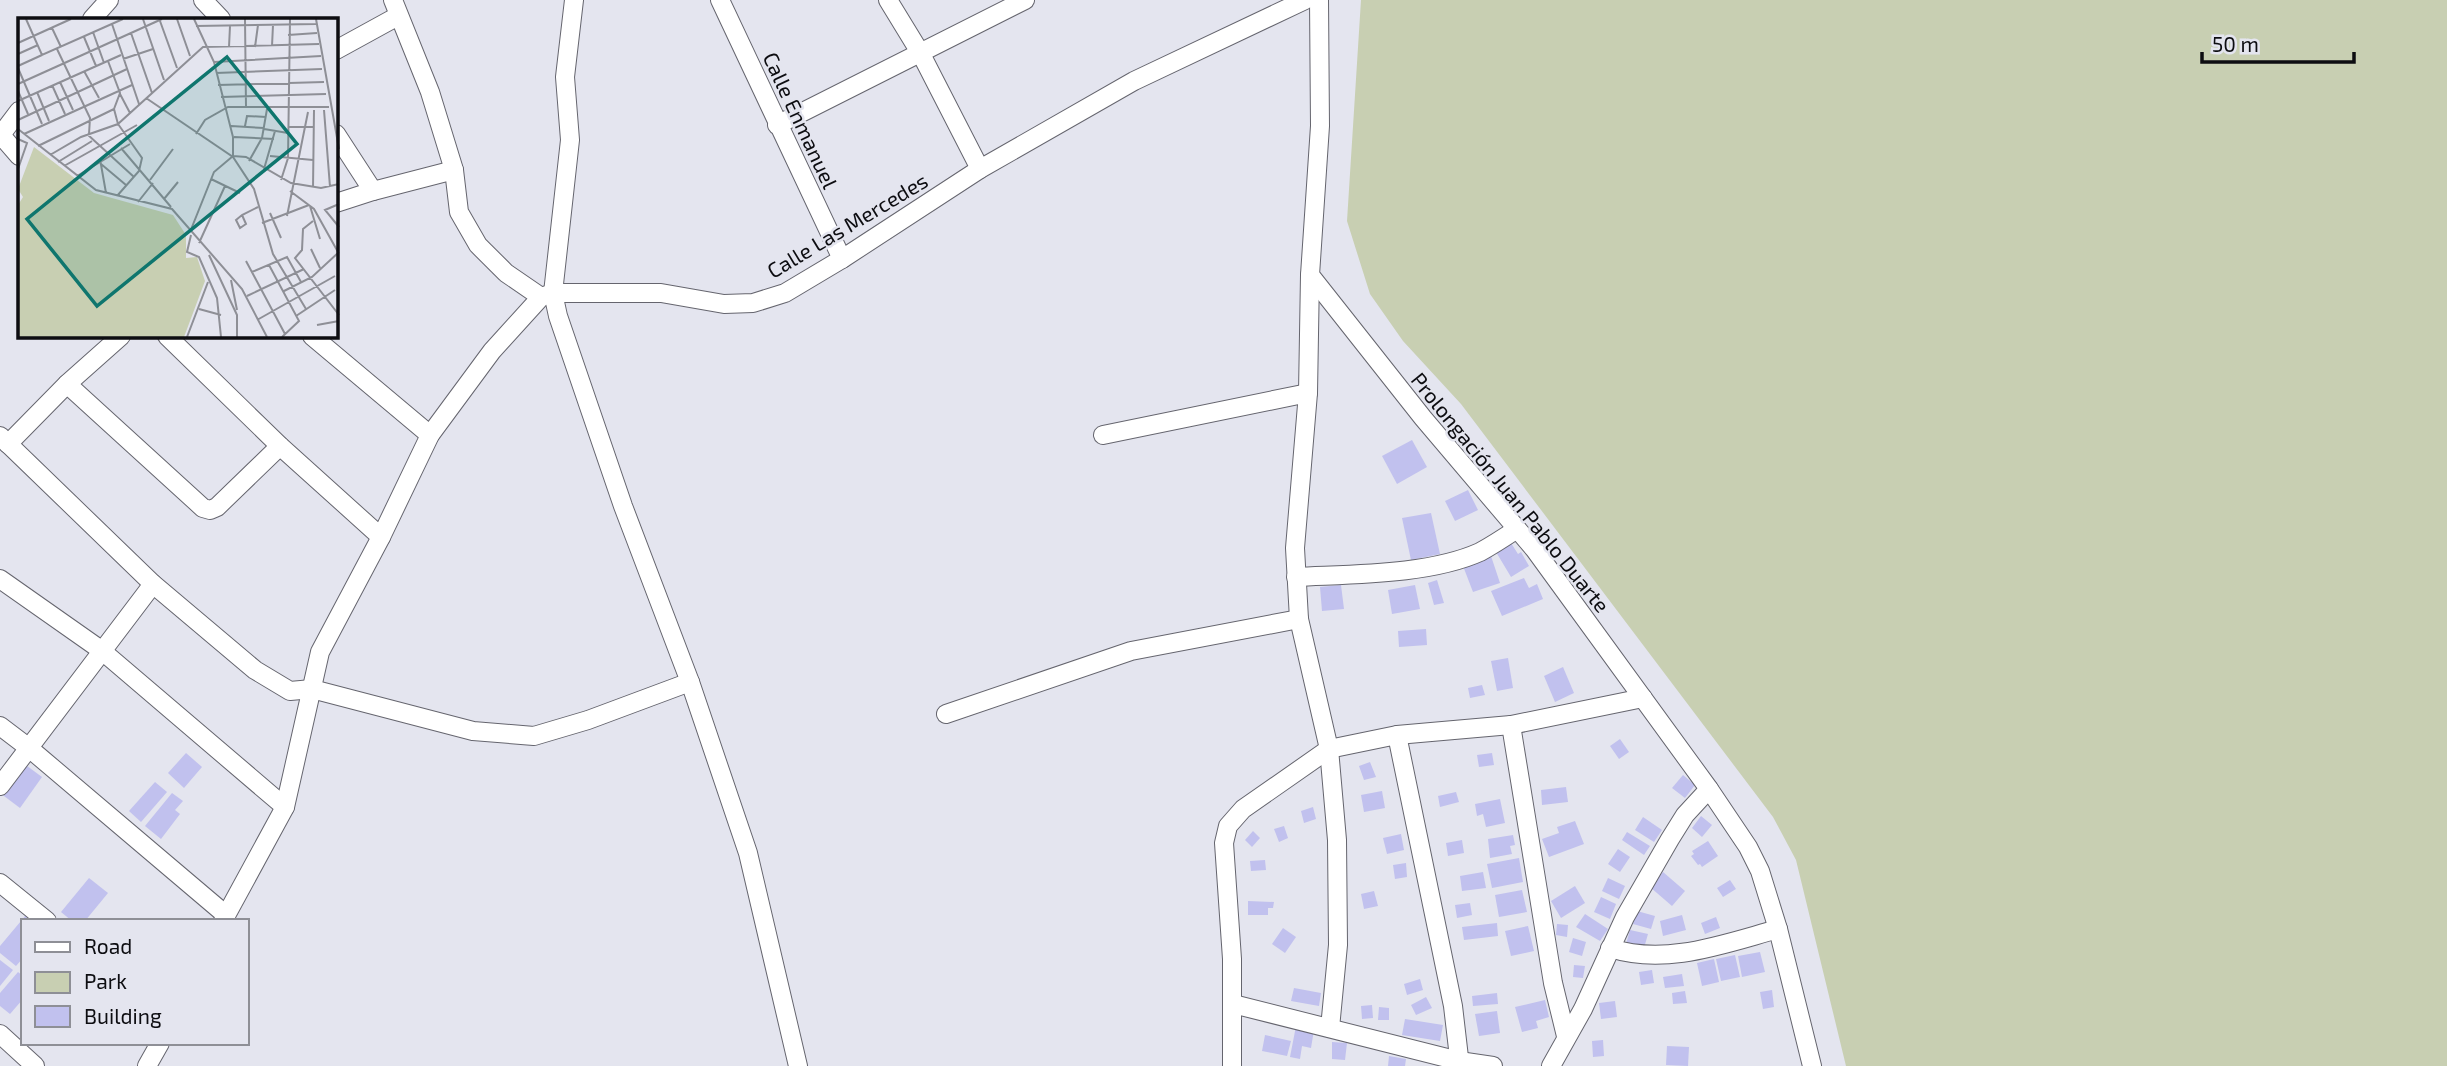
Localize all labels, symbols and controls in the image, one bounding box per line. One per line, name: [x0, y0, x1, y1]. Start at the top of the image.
inset map: [18, 18, 338, 338]
scale bar: [2202, 21, 2354, 65]
text: 50 m: [2212, 31, 2259, 56]
street label: Calle Enmanuel: [758, 48, 844, 193]
street label: Calle Las Mercedes: [762, 167, 932, 283]
street label: Prolongación Juan Pablo Duarte: [1407, 367, 1615, 617]
legend: [21, 919, 248, 1045]
text: Road: [84, 933, 132, 958]
text: Park: [84, 968, 127, 993]
text: Building: [84, 1003, 162, 1028]

